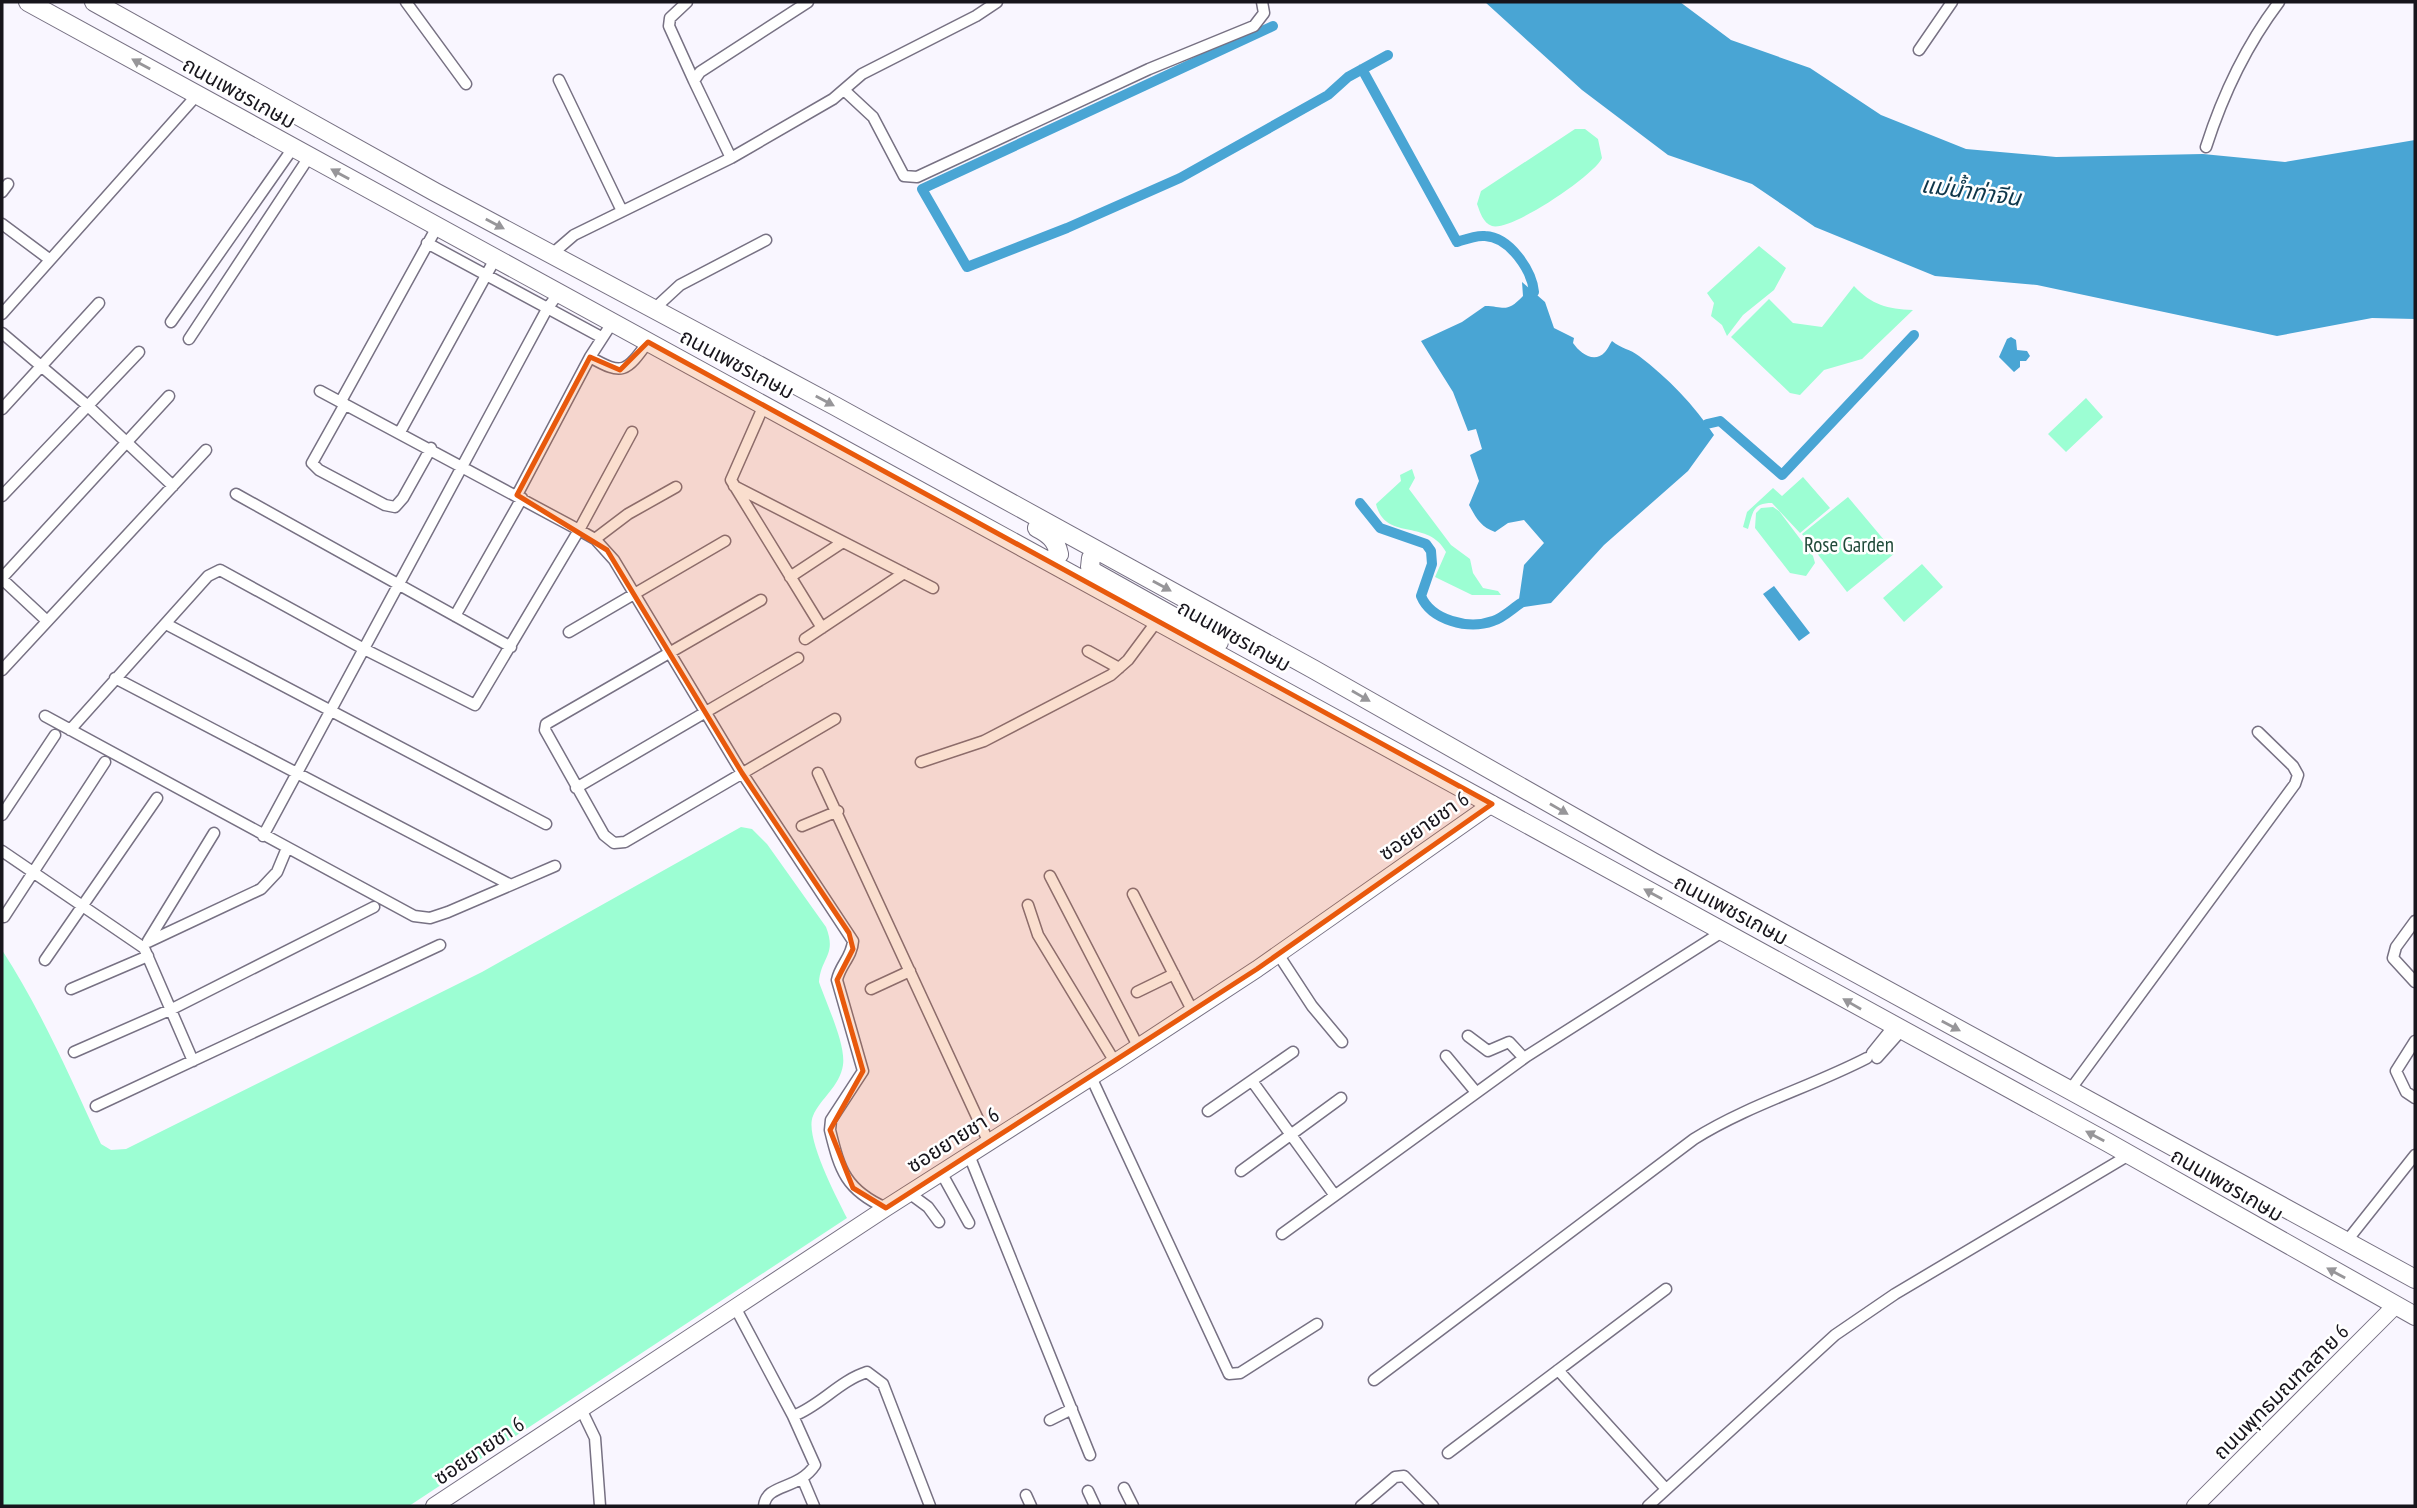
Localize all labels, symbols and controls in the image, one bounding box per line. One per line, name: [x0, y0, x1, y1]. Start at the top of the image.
street label: ถนนเพชรเกษม: [178, 50, 301, 135]
one-way arrow: [131, 58, 150, 70]
one-way arrow: [330, 168, 350, 180]
water label: แม่น้ำท่าจีน: [1919, 168, 2025, 212]
one-way arrow: [485, 218, 505, 230]
street label: ถนนเพชรเกษม: [675, 322, 799, 405]
one-way arrow: [815, 395, 835, 407]
park label: Rose Garden: [1804, 531, 1894, 558]
one-way arrow: [1152, 580, 1172, 592]
street label: ถนนเพชรเกษม: [1173, 593, 1296, 678]
one-way arrow: [1352, 690, 1371, 702]
street label: ซอยยายชา 6: [1374, 785, 1474, 866]
one-way arrow: [1549, 803, 1568, 815]
street label: ถนนเพชรเกษม: [1669, 868, 1793, 951]
one-way arrow: [1644, 888, 1663, 900]
one-way arrow: [1843, 998, 1862, 1010]
one-way arrow: [1941, 1020, 1961, 1031]
street label: ซอยยายชา 6: [902, 1101, 1004, 1178]
one-way arrow: [2085, 1130, 2105, 1142]
street label: ถนนเพชรเกษม: [2166, 1141, 2288, 1228]
one-way arrow: [2326, 1267, 2345, 1279]
street label: ถนนพุทธมณฑลสาย 6: [2207, 1318, 2354, 1465]
street label: ซอยยายชา 6: [428, 1410, 529, 1491]

